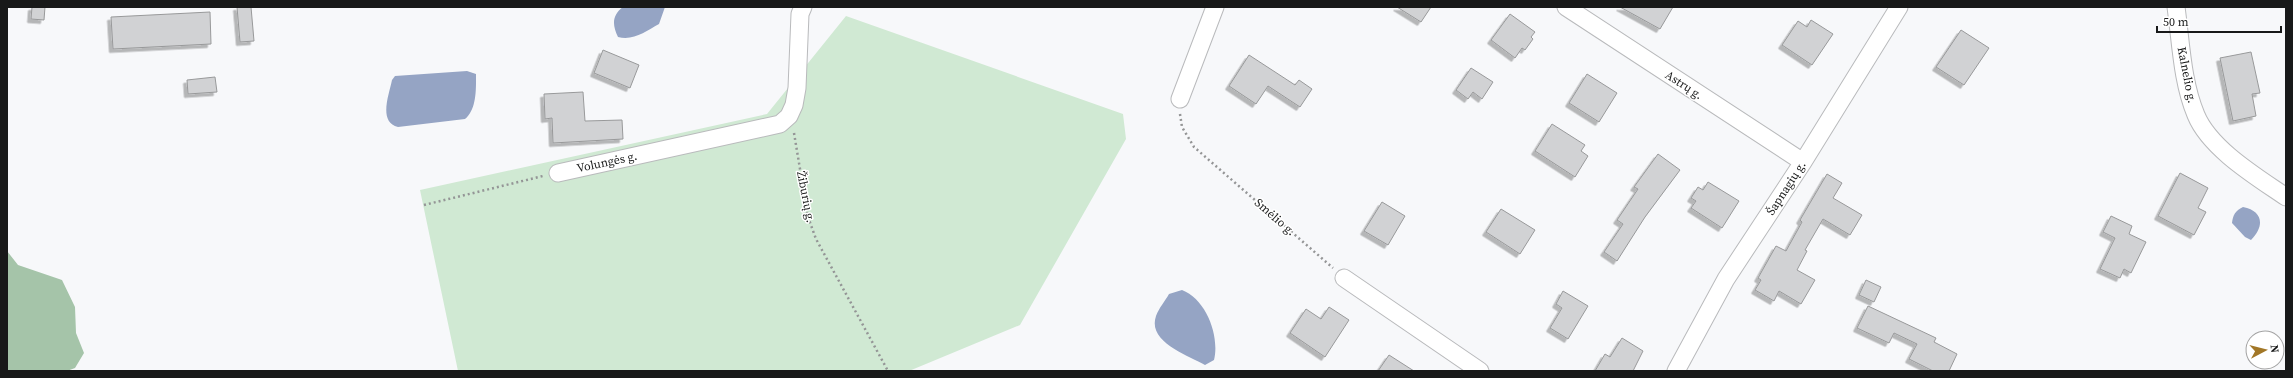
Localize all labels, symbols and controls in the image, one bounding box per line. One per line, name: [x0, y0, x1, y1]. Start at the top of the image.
scale bar: [2157, 8, 2281, 34]
text: 50 m: [2163, 14, 2189, 30]
street label: Kalnelio g.: [2174, 45, 2200, 105]
street label: Astrų g.: [1662, 67, 1706, 103]
street label: Volungės g.: [575, 148, 639, 176]
street label: Šapnagių g.: [1762, 158, 1810, 218]
street label: Žiburių g.: [793, 170, 819, 224]
street label: Smėlio g.: [1251, 195, 1299, 239]
north arrow: [2245, 330, 2285, 370]
text: N: [2266, 344, 2282, 354]

